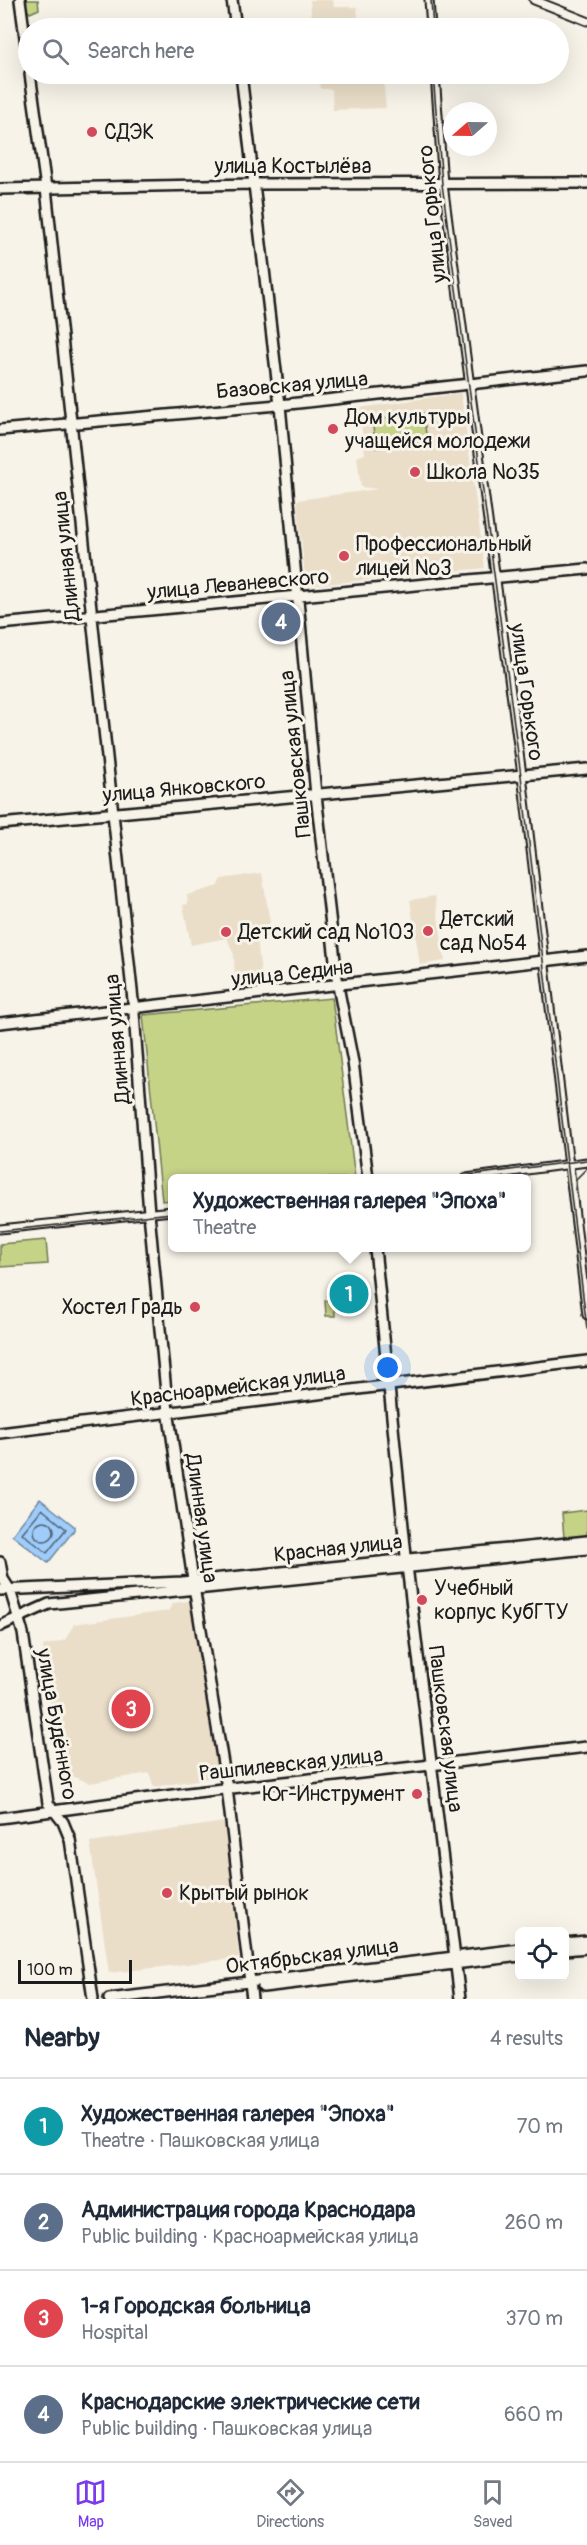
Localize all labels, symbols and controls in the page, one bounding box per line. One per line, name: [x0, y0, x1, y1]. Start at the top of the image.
search box: [18, 18, 569, 84]
icon: search: [39, 35, 72, 68]
text: Search here: [87, 37, 194, 65]
north arrow: [443, 102, 497, 156]
place label: СДЭК: [104, 119, 154, 146]
marker: СДЭК: [85, 125, 99, 139]
street label: улица Горького: [412, 144, 453, 285]
street label: улица Костылёва: [214, 153, 371, 180]
street label: Базовская улица: [215, 365, 369, 406]
place label: Дом культуры учащейся молодежи: [344, 404, 530, 455]
marker: Дом культуры учащейся молодежи: [326, 422, 340, 436]
place label: Школа №35: [427, 459, 540, 486]
marker: Школа №35: [408, 465, 422, 479]
street label: Длинная улица: [46, 490, 87, 623]
place label: Профессиональный лицей №3: [356, 531, 532, 582]
marker: Профессиональный лицей №3: [337, 549, 351, 563]
street label: улица Леваневского: [145, 563, 330, 606]
pin: 4: [262, 600, 300, 644]
street label: улица Горького: [503, 621, 549, 762]
street label: Пашковская улица: [273, 669, 318, 839]
street label: улица Янковского: [101, 768, 266, 809]
place label: Детский сад №54: [439, 906, 527, 957]
place label: Детский сад №103: [237, 919, 414, 946]
marker: Детский сад №54: [421, 924, 435, 938]
marker: Детский сад №103: [219, 925, 233, 939]
street label: улица Седина: [229, 954, 354, 993]
street label: Длинная улица: [98, 973, 137, 1106]
popup: [168, 1174, 531, 1252]
text: Художественная галерея "Эпоха": [193, 1187, 506, 1215]
text: Theatre: [193, 1215, 256, 1240]
pin: 1: [330, 1272, 368, 1316]
place label: Хостел Градь: [62, 1294, 183, 1321]
marker: Хостел Градь: [188, 1300, 202, 1314]
your location: [373, 1353, 402, 1382]
street label: Красноармейская улица: [129, 1360, 347, 1413]
street label: Длинная улица: [179, 1451, 224, 1585]
pin: 2: [96, 1456, 134, 1502]
street label: Красная улица: [272, 1528, 404, 1569]
place label: Учебный корпус КубГТУ: [434, 1575, 569, 1626]
marker: Учебный корпус КубГТУ: [415, 1593, 429, 1607]
street label: Пашковская улица: [422, 1644, 469, 1814]
street label: улица Будённого: [30, 1645, 83, 1802]
pin: 3: [112, 1686, 150, 1732]
street label: Рашпилевская улица: [198, 1741, 384, 1788]
place label: Юг-Инструмент: [263, 1781, 405, 1808]
marker: Юг-Инструмент: [410, 1787, 424, 1801]
place label: Крытый рынок: [179, 1880, 309, 1907]
marker: Крытый рынок: [160, 1886, 174, 1900]
map controls: [515, 1927, 569, 1981]
button: locate: [515, 1927, 569, 1981]
street label: Октябрьская улица: [224, 1932, 400, 1981]
scale bar: [18, 1957, 132, 1984]
text: 100 m: [27, 1960, 73, 1980]
text: Nearby: [24, 2022, 100, 2054]
text: 4 results: [490, 2026, 563, 2051]
text: Художественная галерея "Эпоха": [81, 2100, 395, 2128]
text: 1: [40, 2114, 47, 2139]
text: 70 m: [517, 2114, 563, 2139]
text: Theatre · Пашковская улица: [81, 2128, 320, 2153]
text: Администрация города Краснодара: [81, 2196, 416, 2224]
text: 2: [38, 2210, 49, 2235]
text: 260 m: [504, 2210, 563, 2235]
text: Public building · Красноармейская улица: [81, 2224, 418, 2249]
text: 1-я Городская больница: [81, 2292, 311, 2320]
text: 3: [38, 2306, 49, 2331]
text: 370 m: [506, 2306, 563, 2331]
text: Hospital: [81, 2320, 148, 2345]
text: Краснодарские электрические сети: [81, 2388, 420, 2416]
text: 4: [38, 2402, 49, 2427]
text: 660 m: [504, 2402, 563, 2427]
text: Public building · Пашковская улица: [81, 2416, 372, 2441]
tab: Map: [74, 2476, 107, 2532]
tab: Directions: [256, 2476, 324, 2532]
tab: Saved: [473, 2476, 513, 2532]

